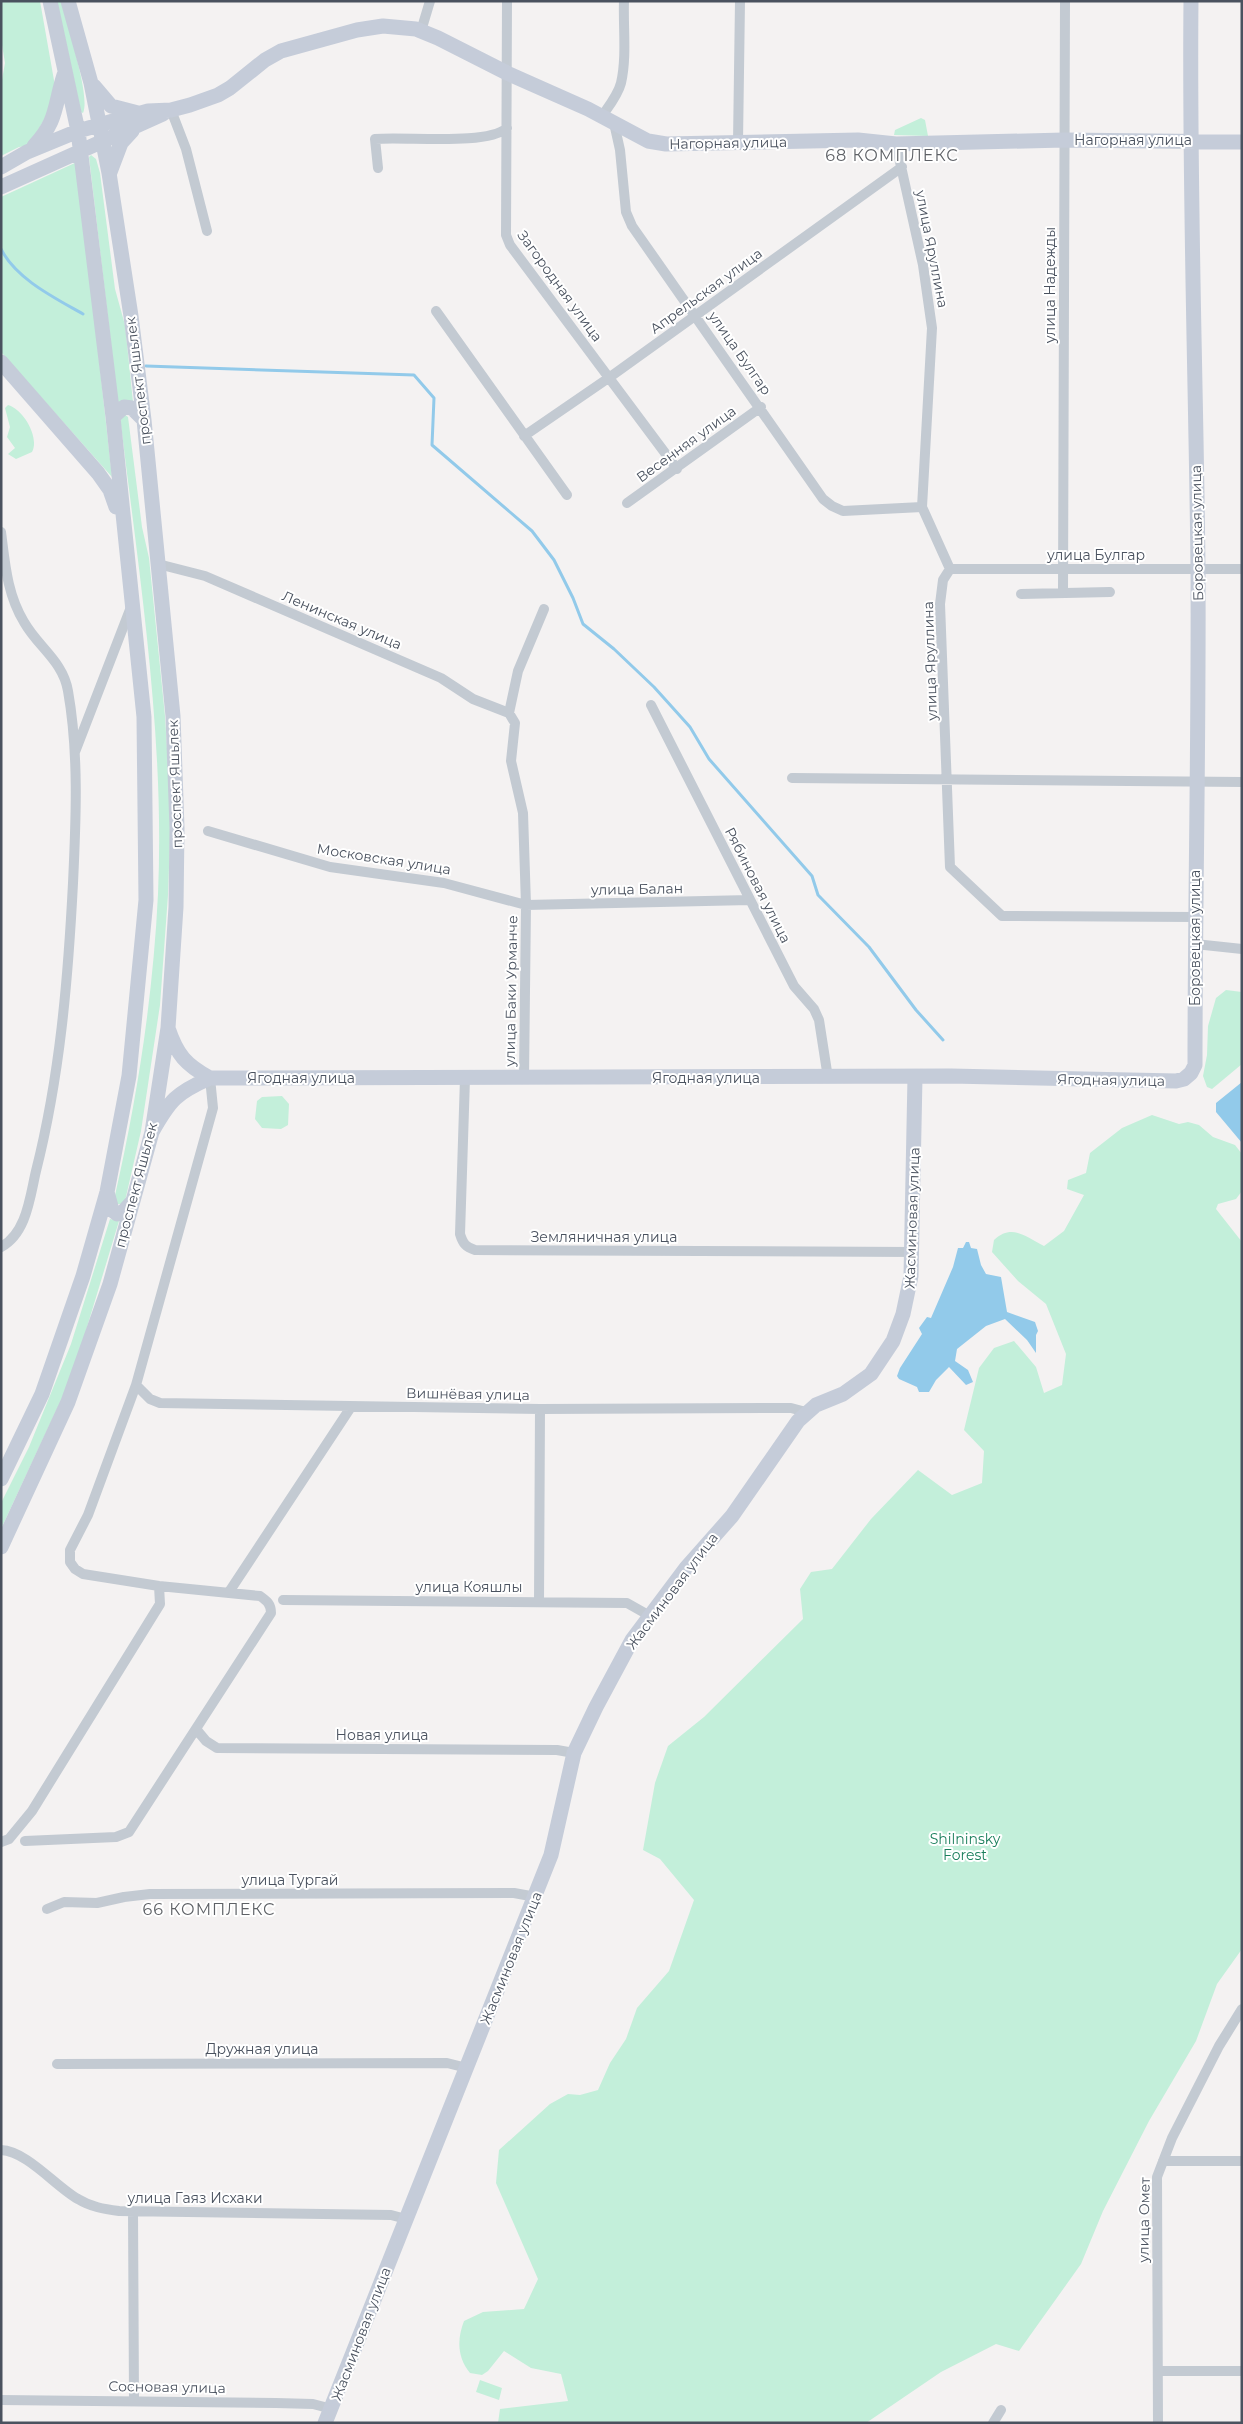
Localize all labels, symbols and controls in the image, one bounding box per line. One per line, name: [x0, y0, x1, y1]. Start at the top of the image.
street label: Нагорная улица: [1074, 131, 1192, 149]
street label: Нагорная улица: [669, 133, 787, 153]
district label: 68 КОМПЛЕКС: [825, 146, 959, 165]
street label: улица Яруллина: [912, 188, 952, 309]
street label: Загородная улица: [514, 227, 606, 345]
street label: улица Надежды: [1041, 227, 1059, 344]
street label: Апрельская улица: [646, 244, 766, 338]
street label: улица Булгар: [704, 307, 776, 398]
street label: проспект Яшьлек: [121, 316, 155, 446]
street label: Весенняя улица: [633, 402, 739, 486]
street label: Боровецкая улица: [1187, 465, 1207, 601]
street label: улица Булгар: [1046, 546, 1145, 564]
street label: Ленинская улица: [280, 587, 404, 653]
street label: улица Яруллина: [919, 601, 941, 722]
street label: проспект Яшьлек: [164, 719, 186, 849]
street label: Рябиновая улица: [721, 824, 795, 946]
street label: Московская улица: [316, 840, 452, 878]
street label: Боровецкая улица: [1186, 870, 1204, 1006]
street label: улица Балан: [590, 879, 683, 899]
street label: улица Баки Урманче: [501, 915, 521, 1068]
street label: Ягодная улица: [247, 1069, 355, 1087]
street label: Ягодная улица: [652, 1069, 760, 1087]
street label: Ягодная улица: [1057, 1070, 1165, 1090]
street label: проспект Яшьлек: [111, 1121, 161, 1249]
street label: Жасминовая улица: [901, 1147, 923, 1289]
street label: Земляничная улица: [531, 1228, 677, 1246]
street label: Вишнёвая улица: [406, 1384, 530, 1404]
street label: Жасминовая улица: [622, 1529, 722, 1653]
street label: улица Кояшлы: [415, 1578, 522, 1596]
street label: Новая улица: [336, 1726, 428, 1744]
park label: Shilninsky Forest: [930, 1830, 1001, 1864]
street label: улица Тургай: [241, 1871, 339, 1889]
street label: Жасминовая улица: [476, 1889, 546, 2027]
district label: 66 КОМПЛЕКС: [143, 1900, 275, 1919]
street label: Дружная улица: [205, 2040, 319, 2058]
street label: улица Омет: [1134, 2177, 1154, 2264]
street label: улица Гаяз Исхаки: [126, 2189, 263, 2207]
street label: Жасминовая улица: [327, 2265, 395, 2403]
street label: Сосновая улица: [108, 2377, 226, 2397]

